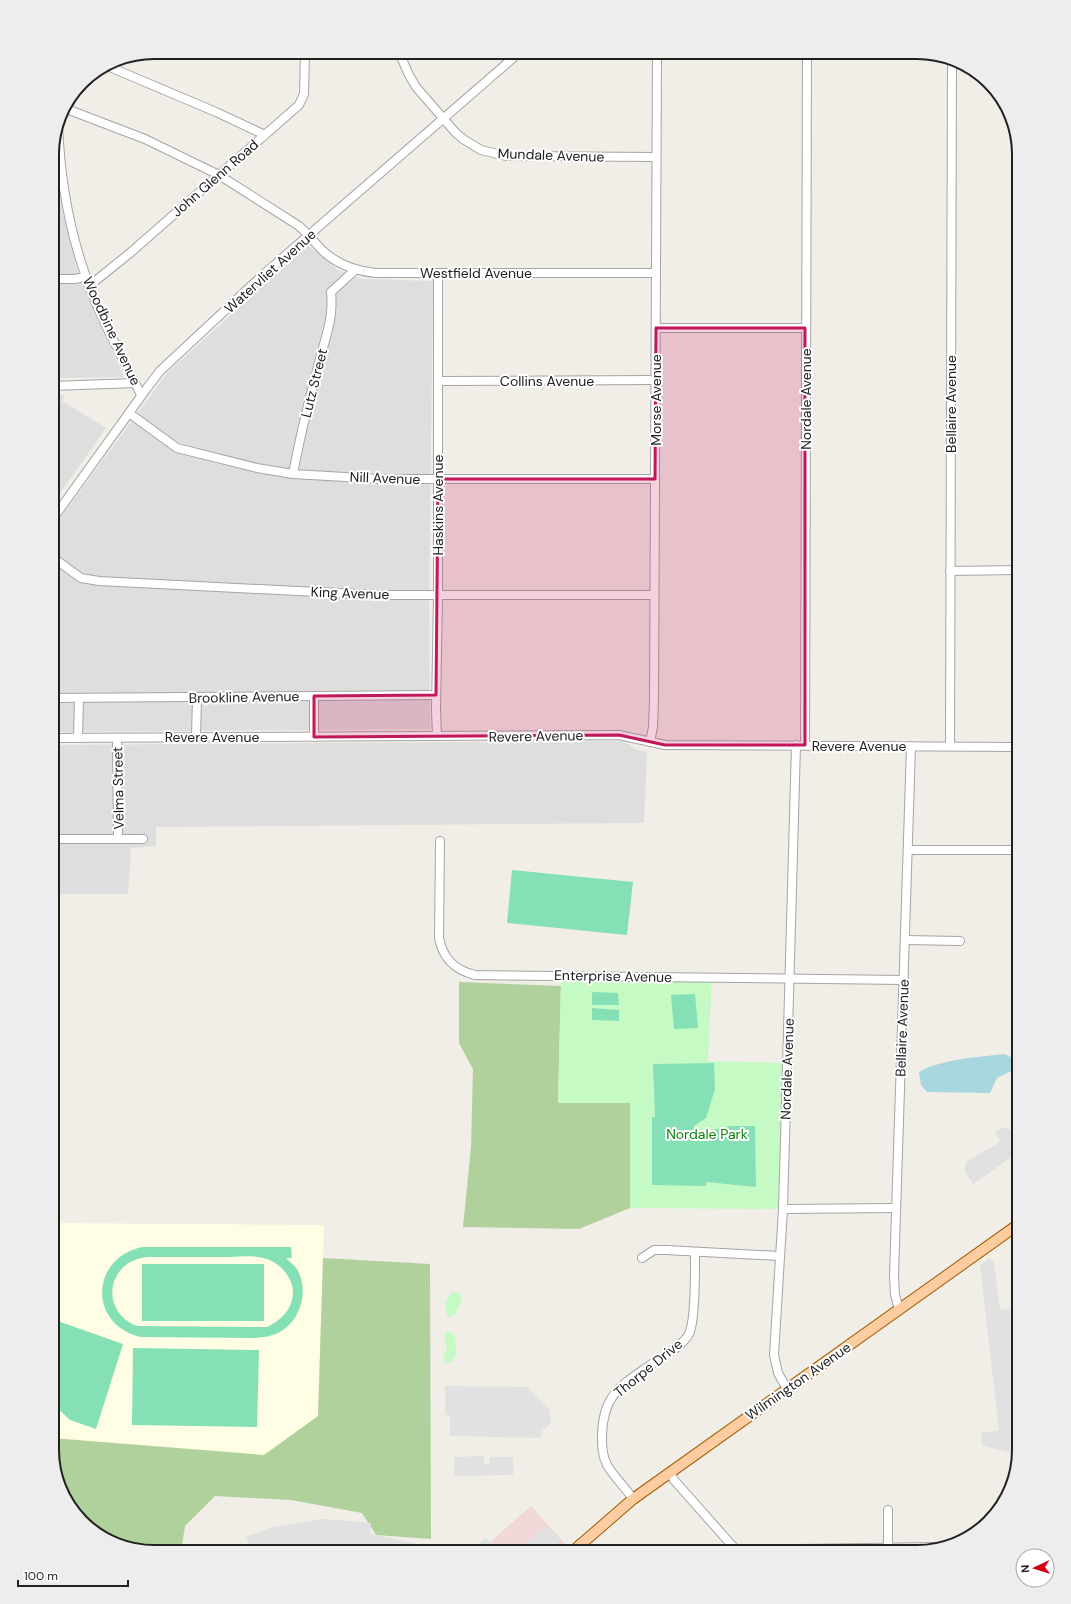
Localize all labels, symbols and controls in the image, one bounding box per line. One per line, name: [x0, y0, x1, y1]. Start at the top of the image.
street label: John Glenn Road: [168, 135, 262, 221]
street label: Mundale Avenue: [497, 144, 605, 166]
street label: Watervliet Avenue: [220, 225, 320, 317]
street label: Westfield Avenue: [420, 264, 532, 282]
street label: Woodbine Avenue: [79, 274, 145, 388]
street label: Lutz Street: [297, 347, 331, 419]
street label: Nordale Avenue: [797, 348, 815, 450]
street label: Morse Avenue: [647, 354, 665, 446]
street label: Bellaire Avenue: [942, 355, 960, 453]
street label: Collins Avenue: [500, 372, 594, 390]
street label: Haskins Avenue: [429, 454, 447, 555]
street label: Nill Avenue: [349, 468, 421, 488]
street label: King Avenue: [310, 583, 390, 603]
street label: Brookline Avenue: [188, 687, 300, 707]
street label: Revere Avenue: [488, 726, 584, 746]
street label: Revere Avenue: [165, 728, 259, 746]
street label: Revere Avenue: [812, 737, 906, 755]
street label: Velma Street: [108, 746, 128, 830]
street label: Enterprise Avenue: [554, 966, 672, 986]
street label: Bellaire Avenue: [891, 979, 913, 1077]
street label: Nordale Avenue: [776, 1018, 798, 1120]
park label: Nordale Park: [666, 1125, 748, 1143]
street label: Thorpe Drive: [610, 1335, 686, 1401]
street label: Wilmington Avenue: [742, 1338, 854, 1424]
north arrow: [1015, 1548, 1055, 1588]
scale bar: [18, 1562, 128, 1588]
text: N: [1018, 1564, 1032, 1573]
text: 100 m: [24, 1568, 58, 1584]

